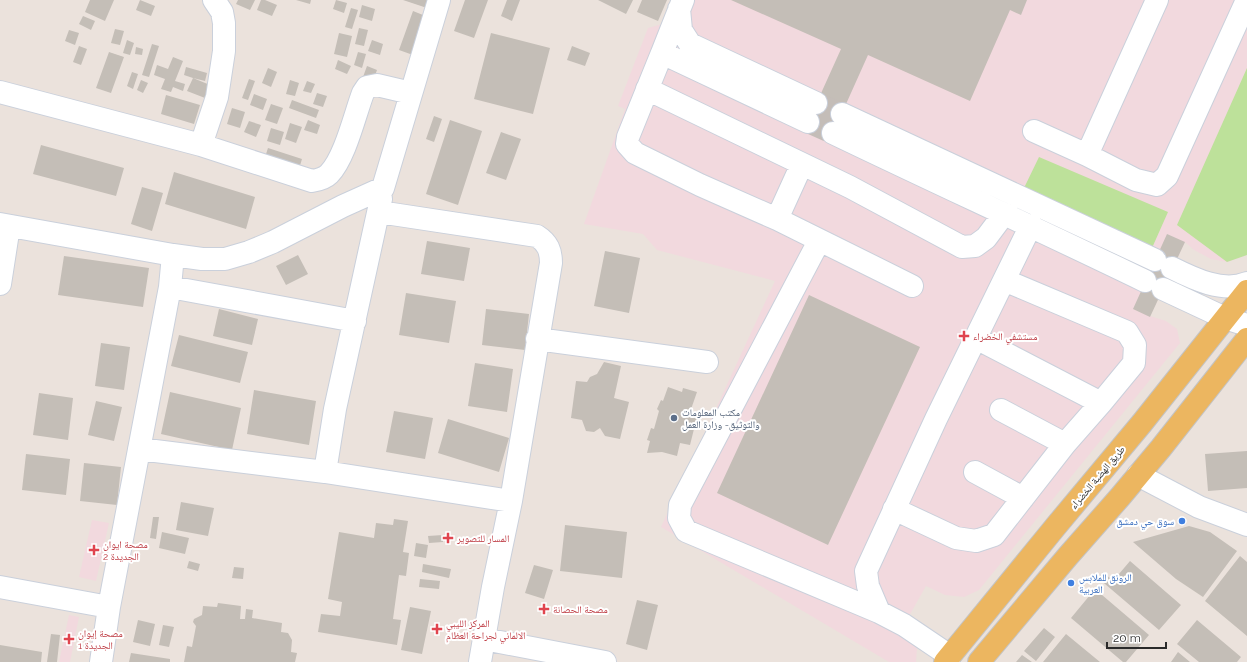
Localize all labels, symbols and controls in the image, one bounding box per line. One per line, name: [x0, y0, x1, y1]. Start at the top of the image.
marker: مستشفي الخضراء: [958, 330, 970, 342]
place label: مستشفي الخضراء: [973, 331, 1038, 345]
place label: مكتب المعلومات والتوثيق- وزارة العمل: [682, 407, 760, 431]
marker: مكتب المعلومات والتوثيق- وزارة العمل: [669, 413, 679, 423]
street label: طريق الهضبة الخضراء: [1068, 443, 1128, 512]
place label: سوق حي دمشق: [1116, 516, 1174, 530]
marker: سوق حي دمشق: [1177, 516, 1187, 526]
marker: المسار للتصوير: [442, 532, 454, 544]
place label: المسار للتصوير: [456, 533, 509, 544]
place label: مصحة ايوان الجديدة 2: [103, 539, 148, 562]
marker: مصحة ايوان الجديدة 2: [88, 544, 100, 556]
place label: الرونق للملابس العربية: [1079, 572, 1132, 595]
marker: الرونق للملابس العربية: [1066, 578, 1076, 588]
marker: مصحة الحصانة: [538, 603, 550, 615]
place label: مصحة الحصانة: [553, 604, 608, 615]
place label: المركز الليبي الالماني لجراحة العظام: [446, 618, 526, 644]
marker: المركز الليبي الالماني لجراحة العظام: [431, 623, 443, 635]
scale bar: [1107, 624, 1166, 650]
place label: مصحة إيوان الجديدة 1: [78, 628, 123, 651]
text: 20 m: [1113, 631, 1141, 645]
marker: مصحة إيوان الجديدة 1: [63, 633, 75, 645]

